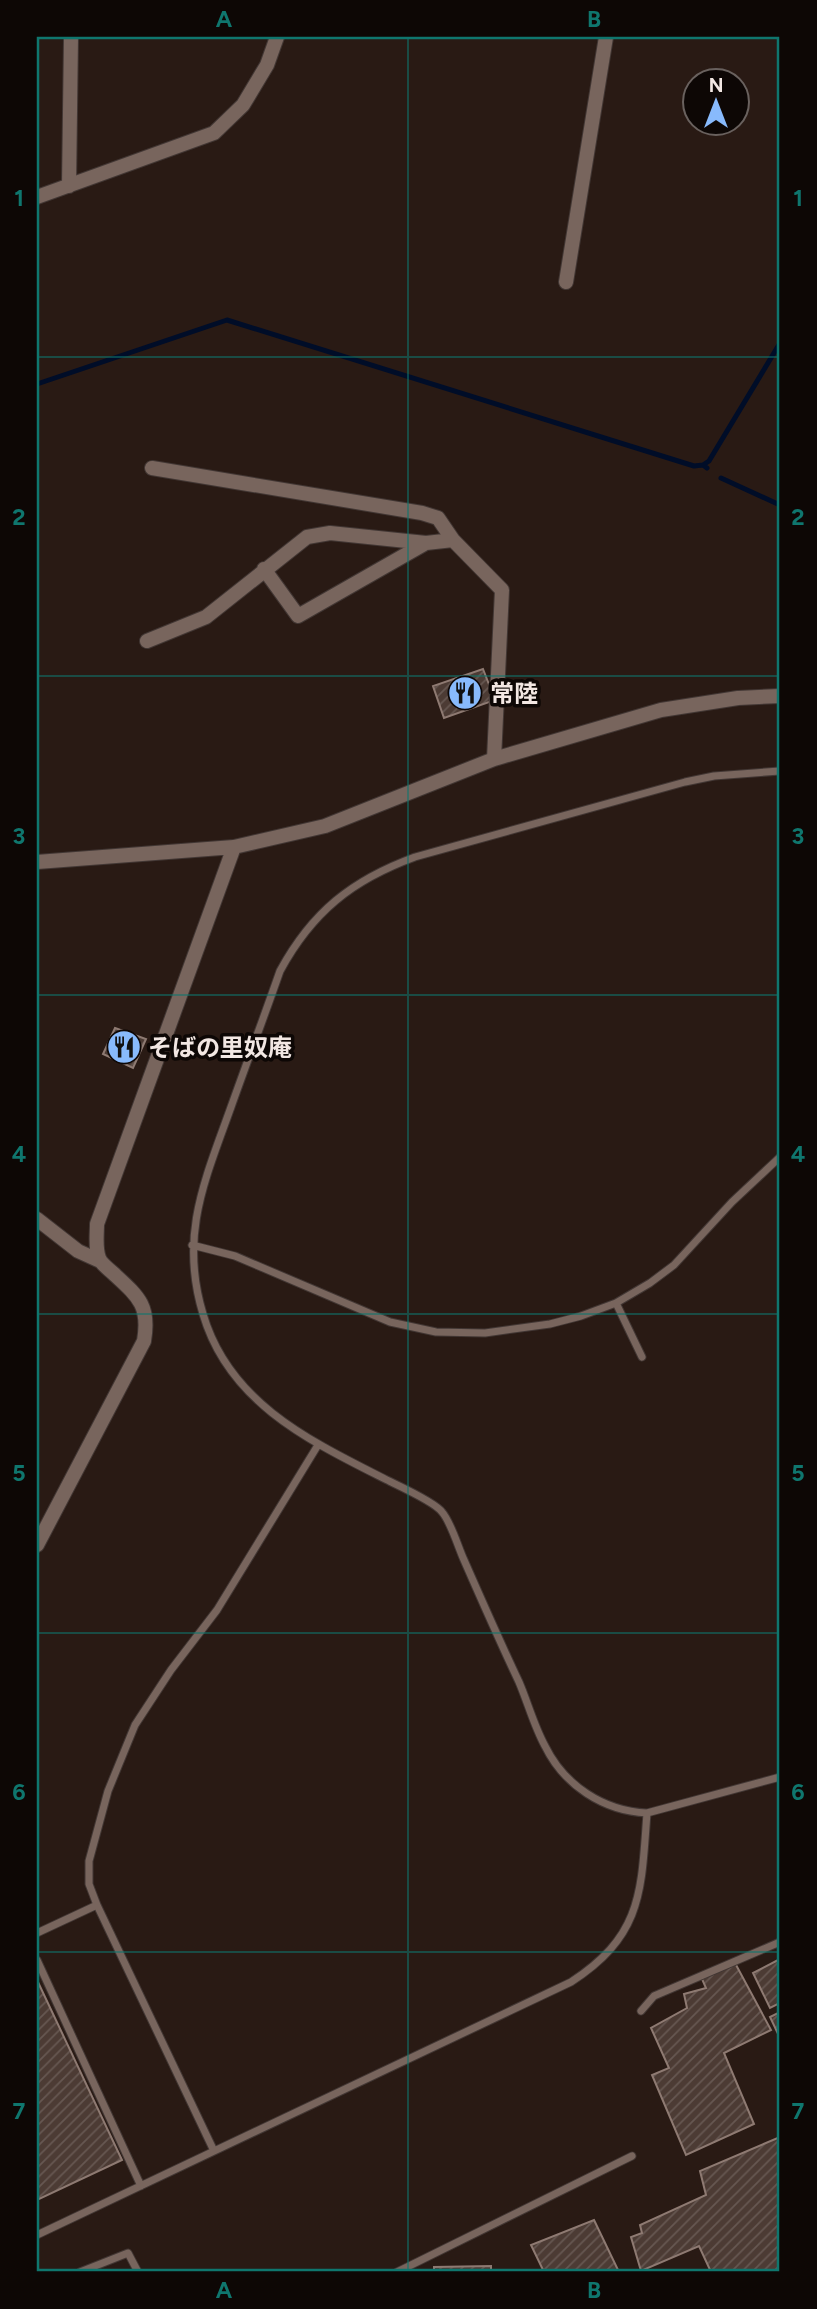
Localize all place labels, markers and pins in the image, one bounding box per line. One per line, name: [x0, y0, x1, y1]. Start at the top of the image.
restaurant icon: 常陸: [446, 674, 484, 712]
place label: 常陸: [490, 679, 538, 708]
restaurant icon: そばの里奴庵: [105, 1028, 143, 1066]
place label: そばの里奴庵: [148, 1033, 292, 1062]

